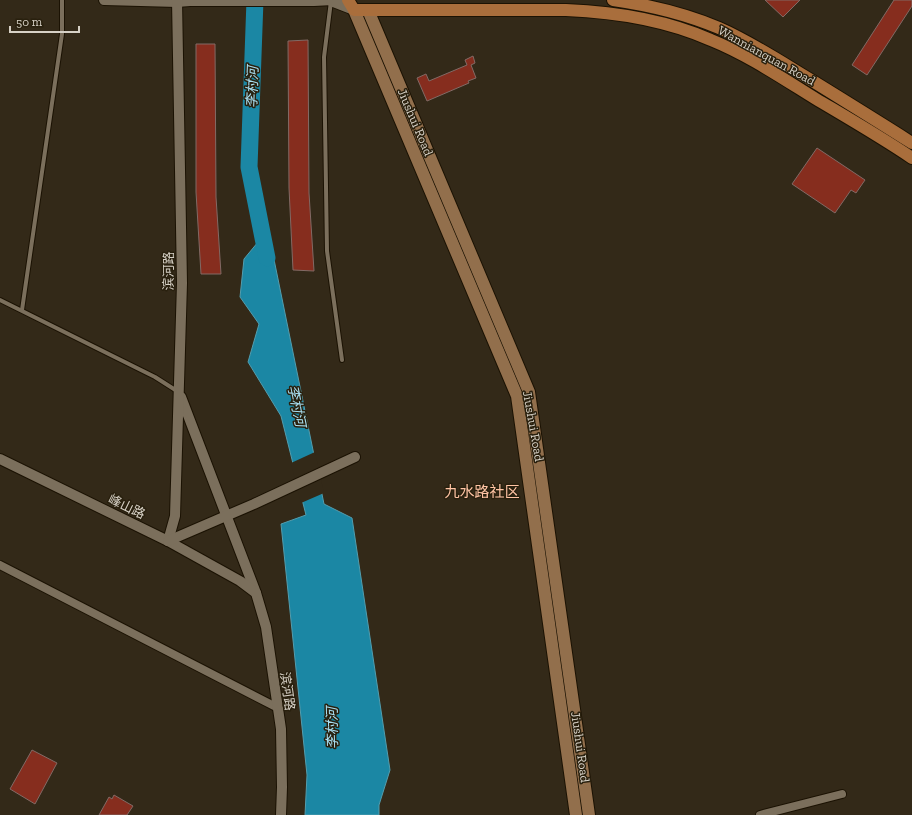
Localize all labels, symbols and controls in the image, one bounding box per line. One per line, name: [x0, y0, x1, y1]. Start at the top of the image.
scale bar: [10, 8, 79, 34]
text: 50 m: [16, 15, 43, 29]
street label: Wannianquan Road: [715, 22, 818, 88]
water label: 李村河: [243, 63, 262, 108]
street label: Jiushui Road: [395, 86, 436, 158]
street label: 滨河路: [161, 251, 176, 291]
water label: 李村河: [284, 384, 309, 431]
street label: Jiushui Road: [520, 390, 547, 463]
district label: 九水路社区: [444, 483, 520, 501]
street label: 峰山路: [106, 491, 148, 522]
street label: 滨河路: [277, 671, 298, 711]
water label: 李村河: [324, 704, 341, 749]
street label: Jiushui Road: [568, 711, 593, 783]

